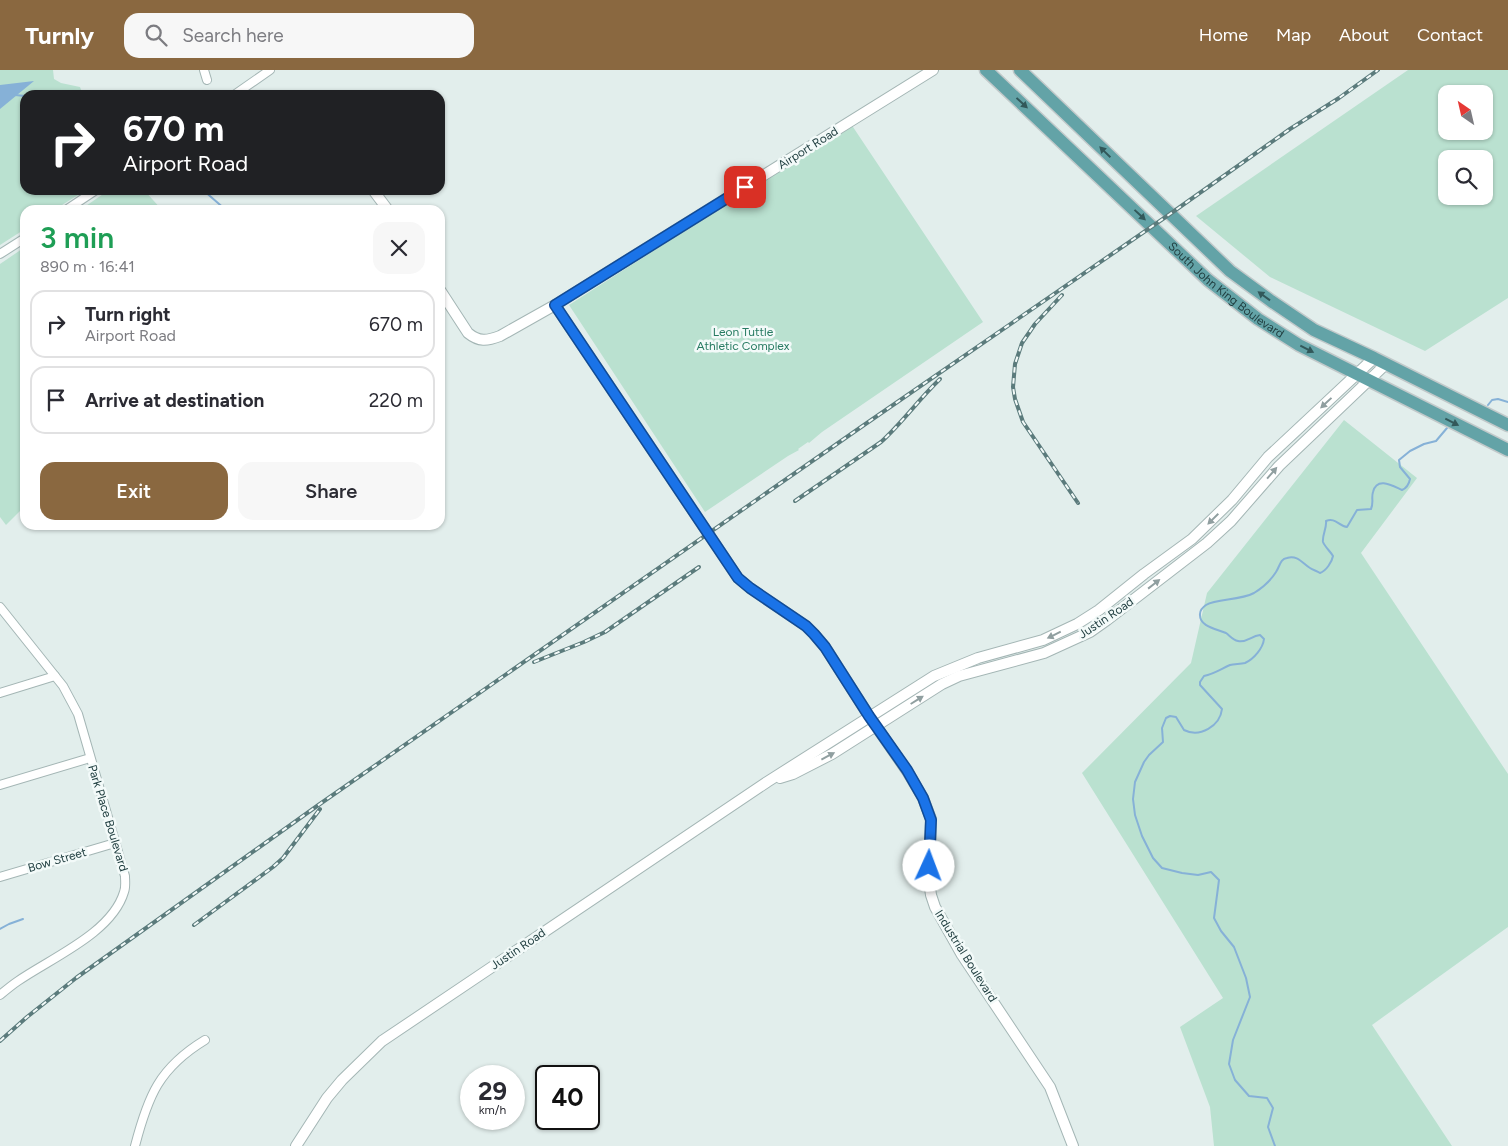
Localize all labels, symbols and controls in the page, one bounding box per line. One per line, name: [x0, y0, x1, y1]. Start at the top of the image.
search box: [124, 13, 474, 58]
text: Turnly: [25, 21, 94, 50]
icon: search: [142, 21, 170, 49]
text: Search here: [182, 24, 284, 47]
text: Home: [1199, 24, 1248, 46]
text: Map: [1276, 24, 1311, 46]
text: About: [1339, 24, 1389, 46]
text: Contact: [1417, 24, 1483, 46]
north arrow: [1438, 85, 1492, 140]
map controls: [1438, 85, 1493, 205]
one-way arrow: [1016, 97, 1028, 109]
text: 670 m: [123, 108, 224, 150]
icon: right: [40, 110, 105, 175]
street label: Airport Road: [775, 124, 841, 172]
one-way arrow: [1100, 146, 1112, 158]
text: Airport Road: [123, 150, 248, 177]
button: search: [1438, 150, 1493, 205]
pin: [724, 166, 766, 208]
icon: arrive: [731, 173, 759, 201]
one-way arrow: [1134, 209, 1146, 221]
text: 3 min: [40, 219, 114, 256]
button: close: [373, 222, 425, 274]
street label: South John King Boulevard: [1165, 239, 1287, 341]
text: 890 m · 16:41: [40, 257, 135, 276]
one-way arrow: [1258, 291, 1271, 302]
text: Turn right: [85, 303, 171, 326]
icon: right: [42, 310, 70, 338]
text: 670 m: [369, 313, 423, 336]
park label: Leon Tuttle Athletic Complex: [696, 325, 790, 353]
text: Airport Road: [85, 326, 176, 345]
one-way arrow: [1300, 345, 1315, 353]
icon: arrive: [42, 386, 70, 414]
text: Arrive at destination: [85, 389, 264, 412]
text: 220 m: [369, 389, 423, 412]
one-way arrow: [1320, 397, 1332, 409]
one-way arrow: [1445, 418, 1460, 426]
button: Exit: [40, 462, 228, 520]
button: Share: [238, 462, 425, 520]
one-way arrow: [1267, 467, 1278, 480]
one-way arrow: [1207, 513, 1219, 525]
one-way arrow: [1147, 578, 1160, 589]
street label: Justin Road: [1076, 595, 1136, 641]
one-way arrow: [1047, 631, 1061, 639]
one-way arrow: [910, 695, 923, 705]
one-way arrow: [821, 752, 835, 760]
street label: Park Place Boulevard: [85, 763, 131, 873]
position arrow: [902, 839, 954, 891]
street label: Bow Street: [26, 845, 88, 875]
street label: Industrial Boulevard: [932, 907, 1000, 1005]
street label: Justin Road: [488, 926, 548, 972]
speed limit sign: 40: [535, 1065, 600, 1130]
text: 29: [478, 1076, 507, 1106]
text: km/h: [479, 1103, 506, 1117]

